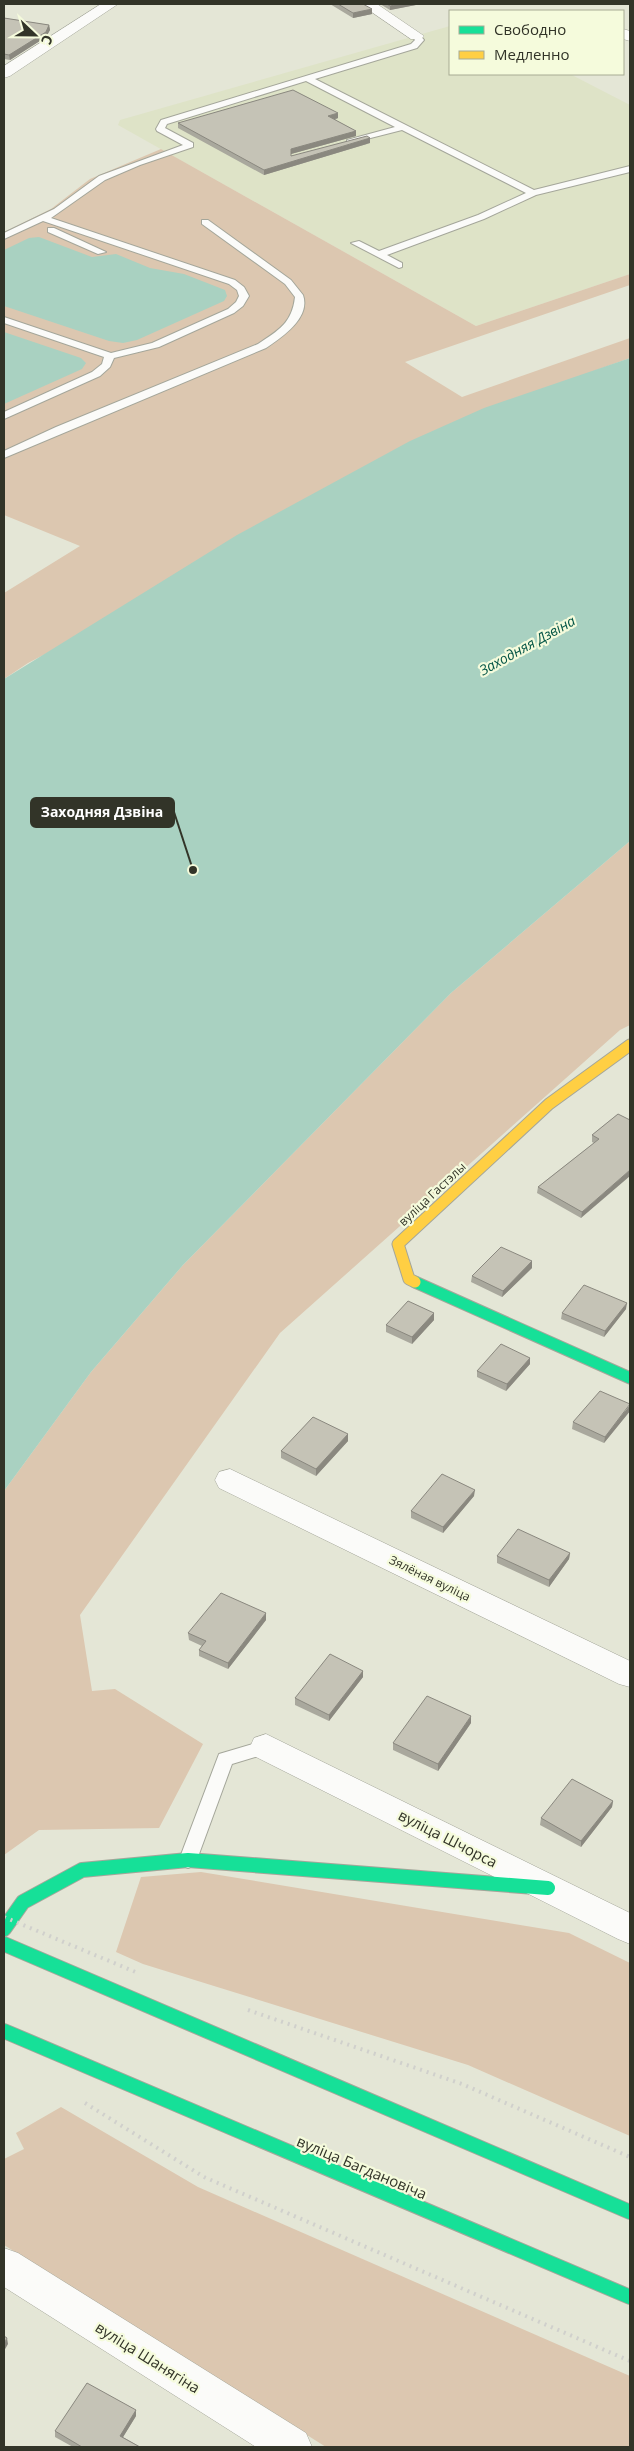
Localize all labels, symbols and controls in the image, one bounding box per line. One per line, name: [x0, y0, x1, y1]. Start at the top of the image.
north arrow: [10, 10, 60, 60]
legend: [449, 10, 624, 75]
text: Свободно: [494, 19, 566, 39]
text: С: [37, 32, 58, 48]
text: Медленно: [494, 44, 570, 64]
water label: Заходняя Дзвіна: [475, 611, 578, 680]
callout: Заходняя Дзвіна: [31, 798, 174, 827]
text: Заходняя Дзвіна: [41, 802, 163, 821]
street label: вуліца Гастэлы: [395, 1158, 469, 1230]
street label: Зялёная вуліца: [387, 1551, 473, 1605]
street label: вуліца Шчорса: [395, 1804, 501, 1872]
street label: вуліца Багдановіча: [294, 2131, 430, 2203]
street label: вуліца Шанягіна: [92, 2317, 204, 2397]

